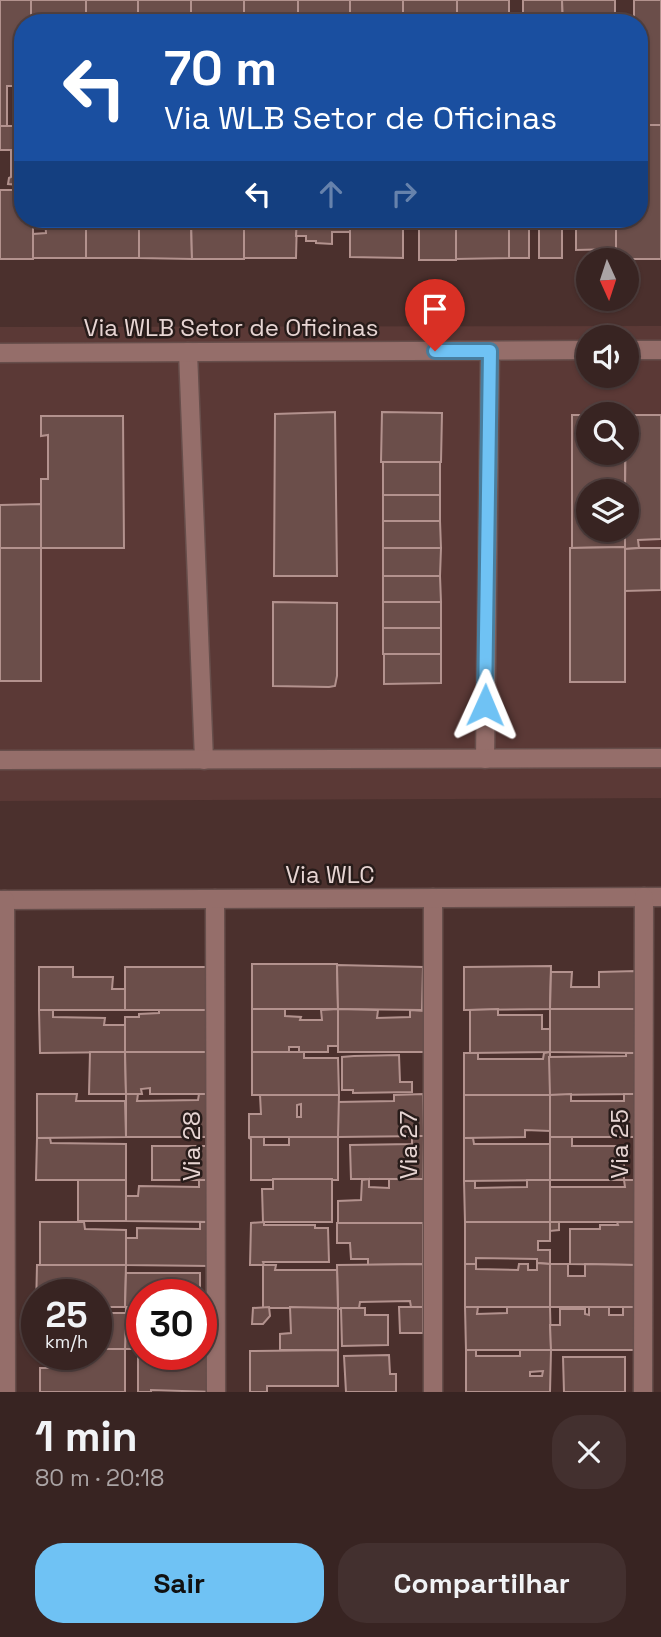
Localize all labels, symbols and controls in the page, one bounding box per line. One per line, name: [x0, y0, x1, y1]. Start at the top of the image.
text: 70 m: [164, 37, 277, 99]
icon: left: [49, 42, 140, 133]
text: Via WLB Setor de Oficinas: [164, 98, 557, 138]
icon: left: [239, 175, 277, 213]
icon: ahead: [312, 175, 350, 213]
icon: right: [385, 175, 423, 213]
north arrow: [576, 248, 639, 312]
map controls: [576, 248, 639, 542]
pin: [405, 279, 465, 351]
icon: arrive: [416, 290, 454, 328]
street label: Via WLB Setor de Oficinas: [84, 312, 378, 343]
button: sound: [576, 325, 639, 388]
button: search: [576, 402, 639, 465]
button: layers: [576, 479, 639, 542]
position arrow: [448, 668, 522, 742]
street label: Via WLC: [285, 859, 375, 890]
street label: Via 25: [604, 1109, 635, 1179]
street label: Via 28: [176, 1111, 207, 1181]
street label: Via 27: [393, 1111, 424, 1179]
speed limit sign: 30: [126, 1279, 217, 1370]
text: 25: [46, 1293, 87, 1337]
text: km/h: [45, 1330, 88, 1353]
text: 1 min: [35, 1410, 138, 1463]
button: close: [552, 1415, 626, 1489]
text: 80 m · 20:18: [35, 1463, 164, 1493]
button: Sair: [35, 1543, 324, 1623]
button: Compartilhar: [338, 1543, 626, 1623]

